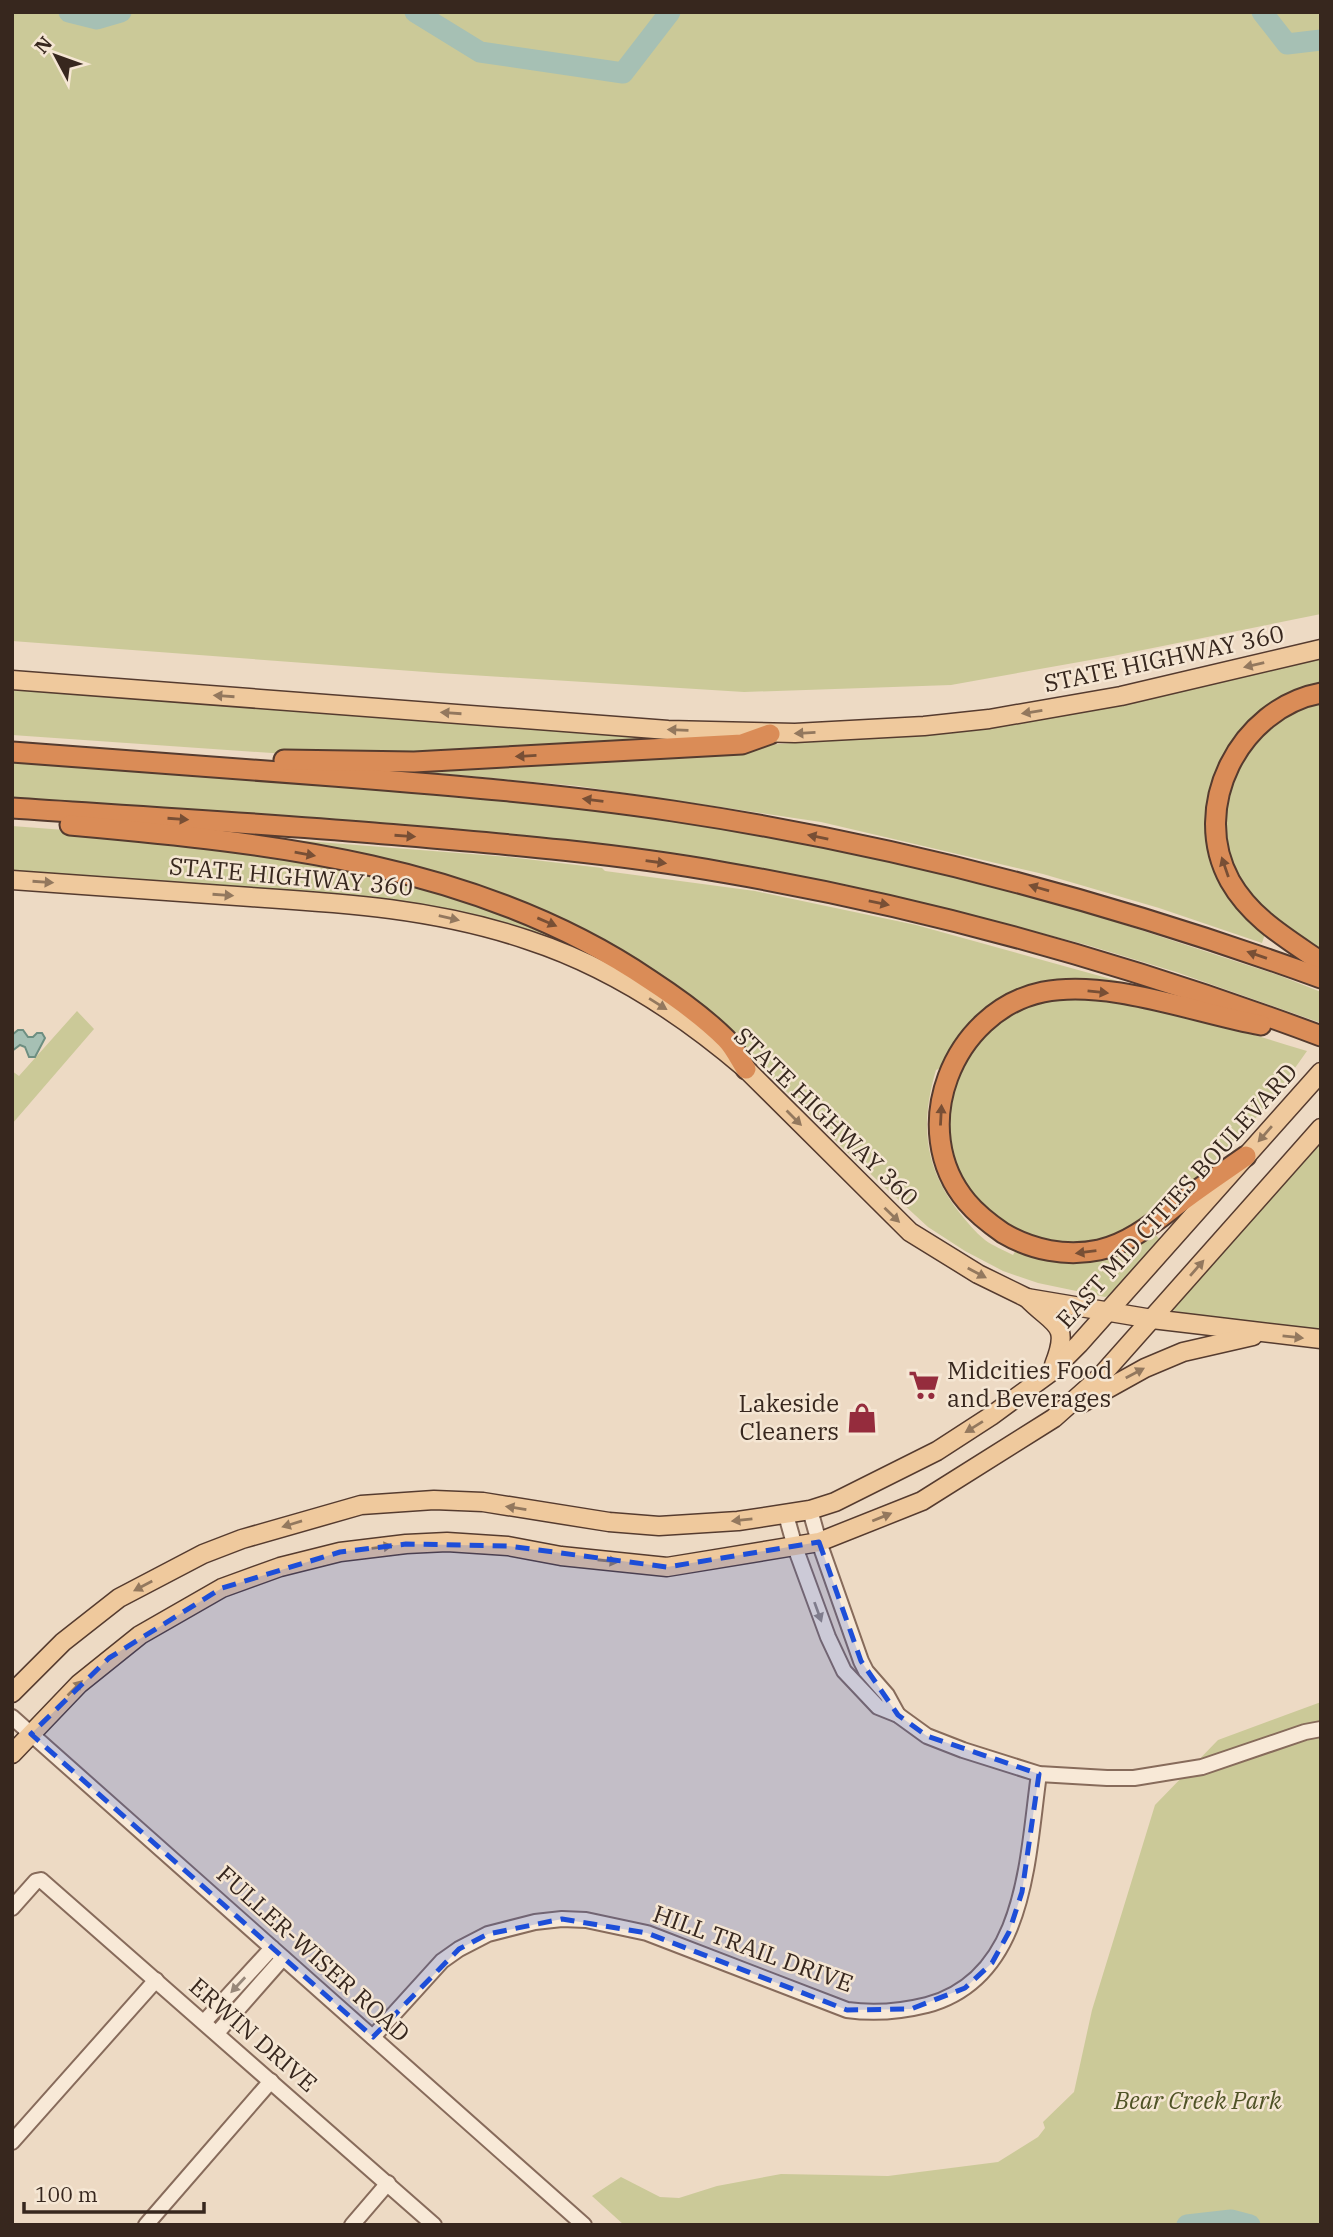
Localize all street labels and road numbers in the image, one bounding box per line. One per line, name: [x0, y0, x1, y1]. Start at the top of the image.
street label: STATE HIGHWAY 360: [1041, 617, 1287, 699]
street label: STATE HIGHWAY 360: [168, 849, 414, 903]
street label: STATE HIGHWAY 360: [728, 1020, 926, 1213]
street label: EAST MID CITIES BOULEVARD: [1049, 1056, 1304, 1335]
street label: FULLER-WISER ROAD: [210, 1858, 417, 2049]
street label: HILL TRAIL DRIVE: [649, 1897, 858, 1999]
street label: ERWIN DRIVE: [183, 1970, 324, 2099]

